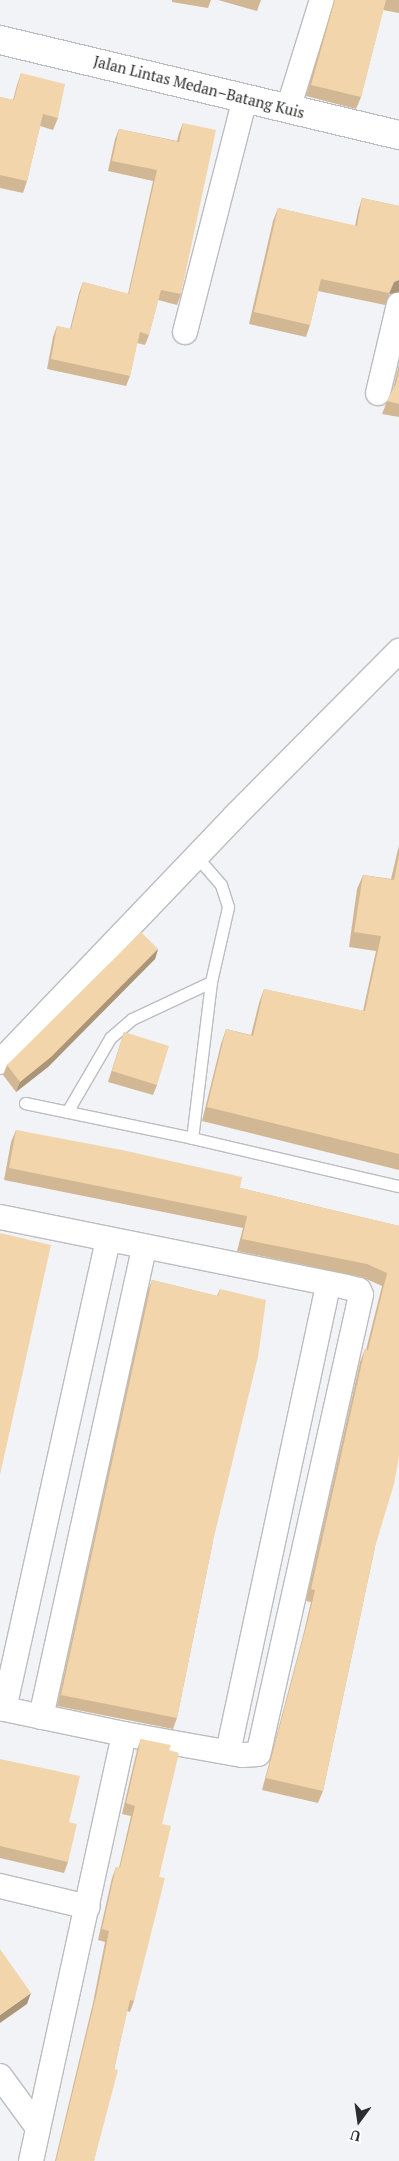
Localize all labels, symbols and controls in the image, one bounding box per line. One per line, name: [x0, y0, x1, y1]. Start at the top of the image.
street label: Jalan Lintas Medan–Batang Kuis: [92, 52, 306, 122]
north arrow: [334, 2096, 384, 2146]
text: U: [348, 2126, 362, 2146]

